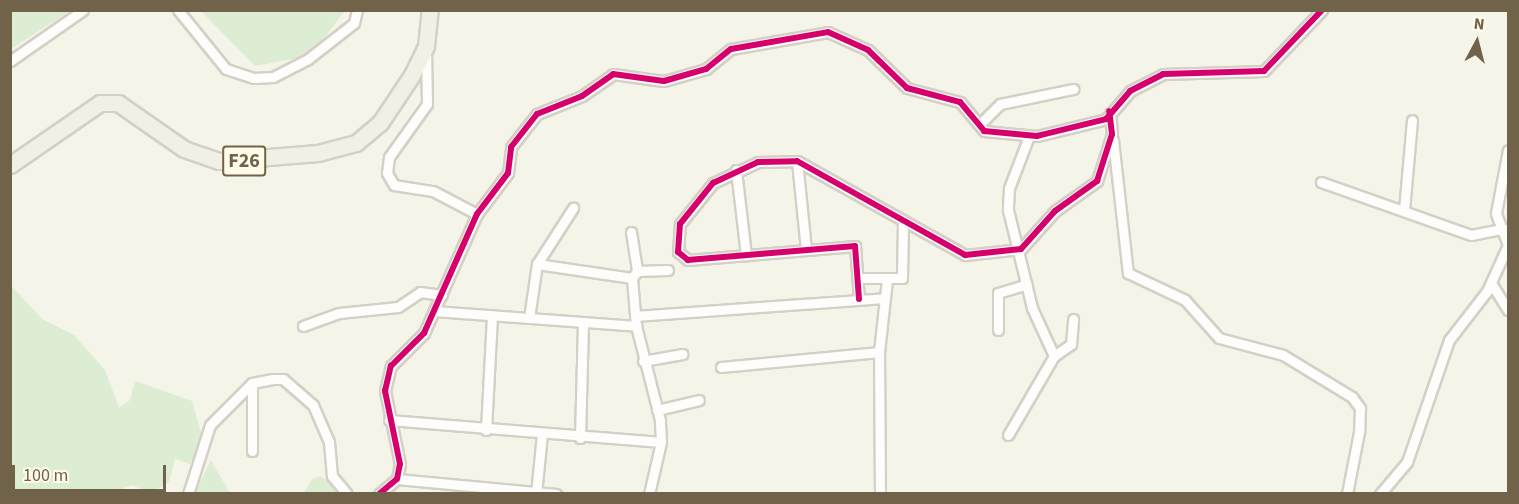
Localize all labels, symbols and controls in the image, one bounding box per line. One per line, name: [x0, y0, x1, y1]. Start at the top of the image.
north arrow: [1447, 12, 1507, 72]
text: N: [1473, 13, 1486, 36]
road number: F26: [222, 144, 266, 178]
scale bar: [15, 453, 170, 491]
text: 100 m: [23, 463, 68, 488]

